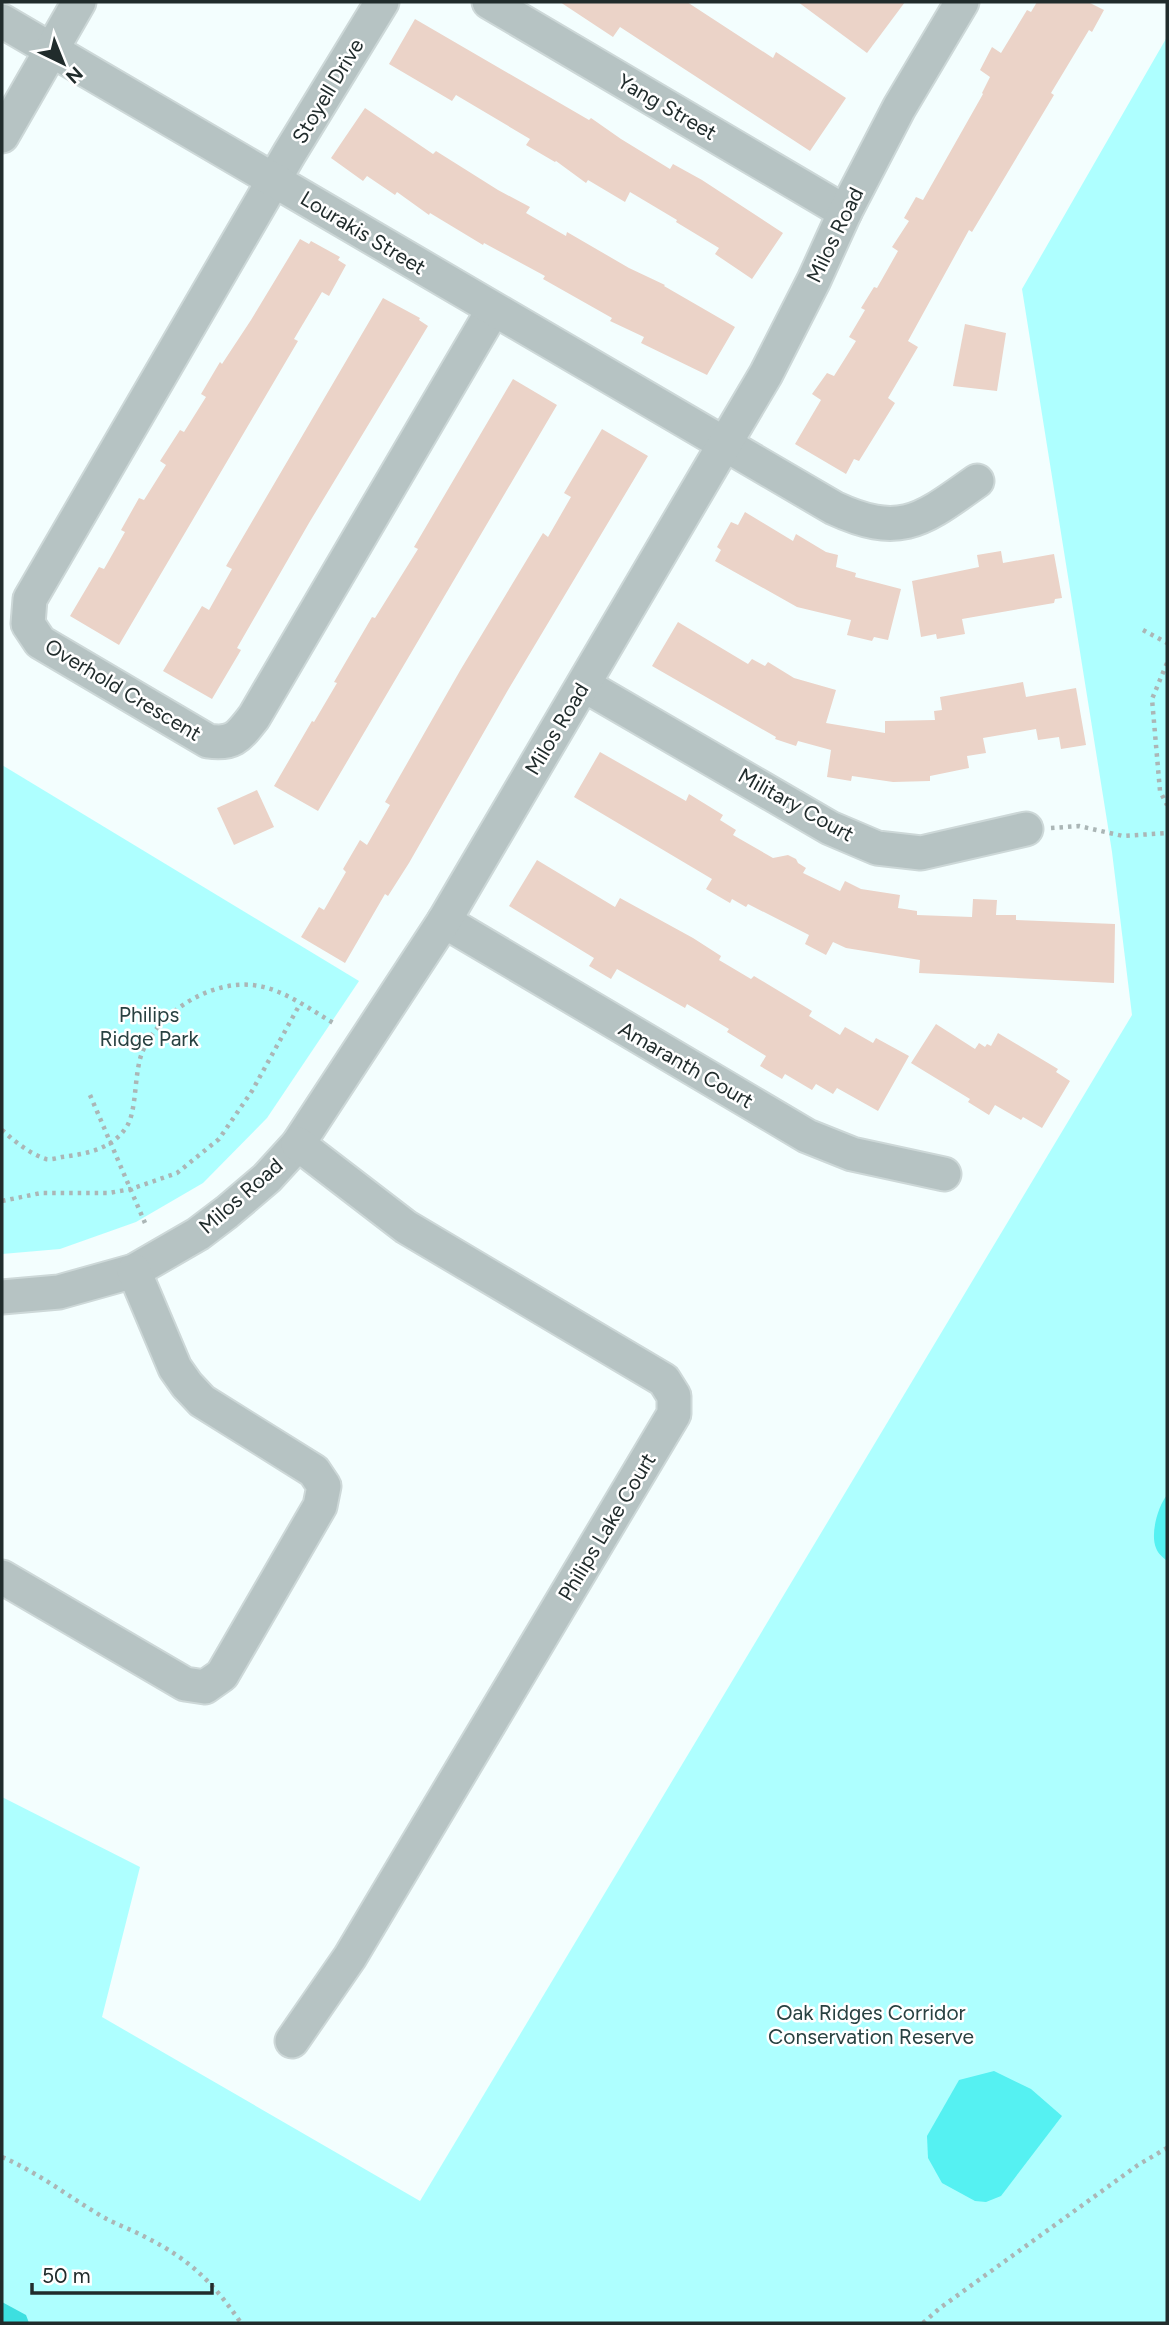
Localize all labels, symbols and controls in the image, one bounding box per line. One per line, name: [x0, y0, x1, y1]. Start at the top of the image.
north arrow: [28, 28, 98, 98]
street label: Stoyell Drive: [286, 34, 369, 148]
text: N: [61, 62, 87, 88]
street label: Yang Street: [613, 68, 721, 145]
street label: Milos Road: [801, 183, 868, 286]
street label: Lourakis Street: [296, 185, 430, 280]
street label: Overhold Crescent: [41, 633, 206, 746]
street label: Milos Road: [519, 678, 594, 779]
street label: Military Court: [734, 763, 858, 847]
park label: Philips Ridge Park: [99, 1002, 199, 1051]
street label: Amaranth Court: [615, 1016, 758, 1113]
street label: Milos Road: [194, 1152, 288, 1239]
street label: Philips Lake Court: [553, 1448, 661, 1605]
park label: Oak Ridges Corridor Conservation Reserve: [768, 2000, 974, 2049]
scale bar: [32, 2252, 212, 2296]
text: 50 m: [42, 2263, 91, 2288]

